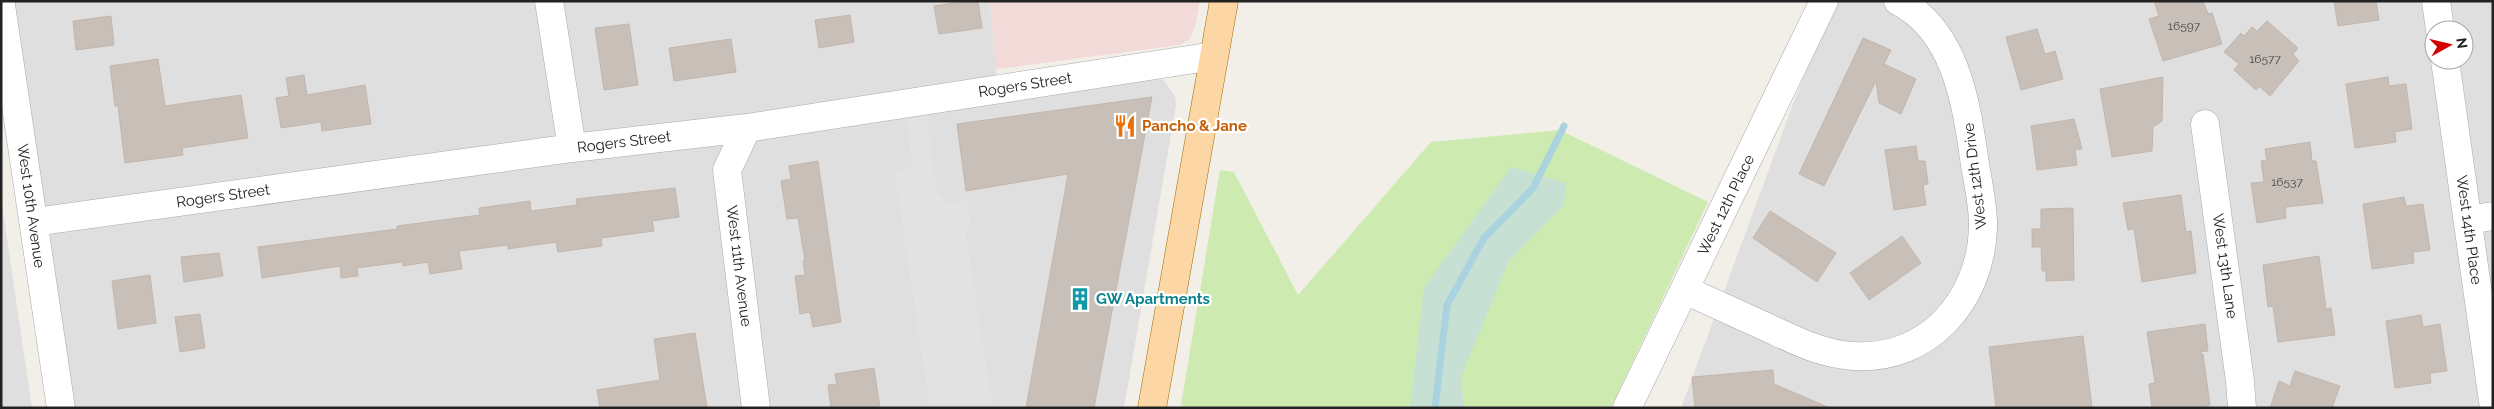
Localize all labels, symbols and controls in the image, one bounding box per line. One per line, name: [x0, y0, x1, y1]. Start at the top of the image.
house number: 16597: [2168, 19, 2201, 33]
north arrow: [2424, 20, 2474, 70]
text: N: [2453, 37, 2471, 50]
house number: 16577: [2249, 52, 2281, 66]
street label: Rogers Street: [977, 69, 1073, 101]
restaurant icon: Pancho & Jane: [1112, 113, 1138, 139]
place label: Pancho & Jane: [1142, 117, 1247, 135]
street label: West 12th Drive: [1960, 122, 1990, 230]
street label: Rogers Street: [576, 127, 672, 157]
street label: West 10th Avenue: [13, 143, 49, 269]
street label: West 12th Place: [1694, 151, 1758, 258]
street label: West 14th Place: [2452, 174, 2486, 286]
house number: 16537: [2271, 175, 2303, 189]
street label: Rogers Street: [175, 181, 271, 211]
street label: West 11th Avenue: [723, 204, 755, 328]
street label: West 13th Lane: [2209, 212, 2241, 320]
building icon: GW Apartments: [1067, 286, 1093, 312]
place label: GW Apartments: [1096, 290, 1210, 308]

